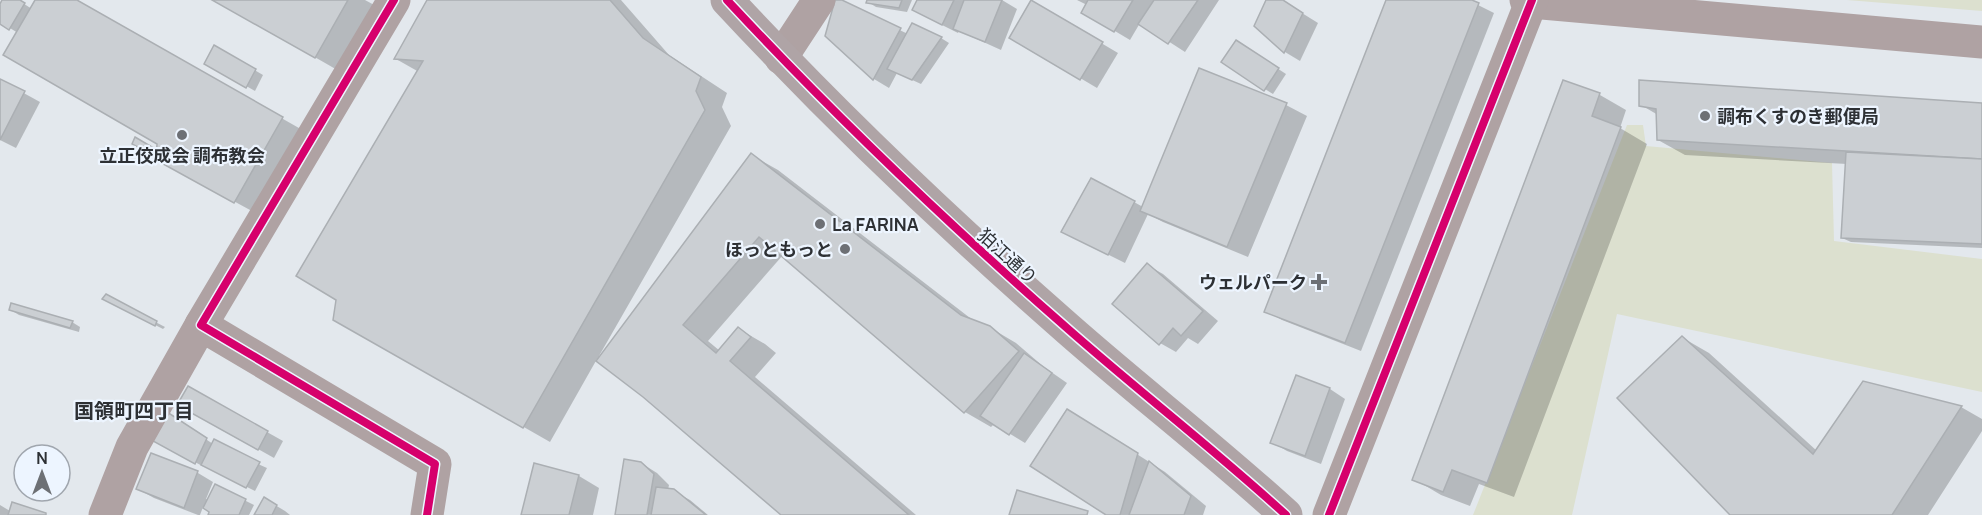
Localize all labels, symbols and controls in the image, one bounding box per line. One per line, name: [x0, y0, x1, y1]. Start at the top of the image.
place label: 調布くすのき郵便局: [1717, 104, 1878, 128]
marker: 調布くすのき郵便局: [1698, 109, 1712, 123]
marker: 立正佼成会 調布教会: [175, 128, 189, 142]
place label: 立正佼成会 調布教会: [99, 143, 265, 167]
place label: La FARINA: [832, 212, 919, 236]
marker: La FARINA: [813, 217, 827, 231]
street label: 狛江通り: [973, 223, 1043, 289]
place label: ほっともっと: [725, 237, 833, 261]
marker: ほっともっと: [838, 242, 852, 256]
place label: ウェルパーク: [1199, 270, 1307, 294]
marker: ウェルパーク: [1312, 275, 1326, 289]
district label: 国領町四丁目: [74, 397, 194, 424]
north arrow: [12, 443, 72, 503]
text: N: [36, 447, 48, 469]

